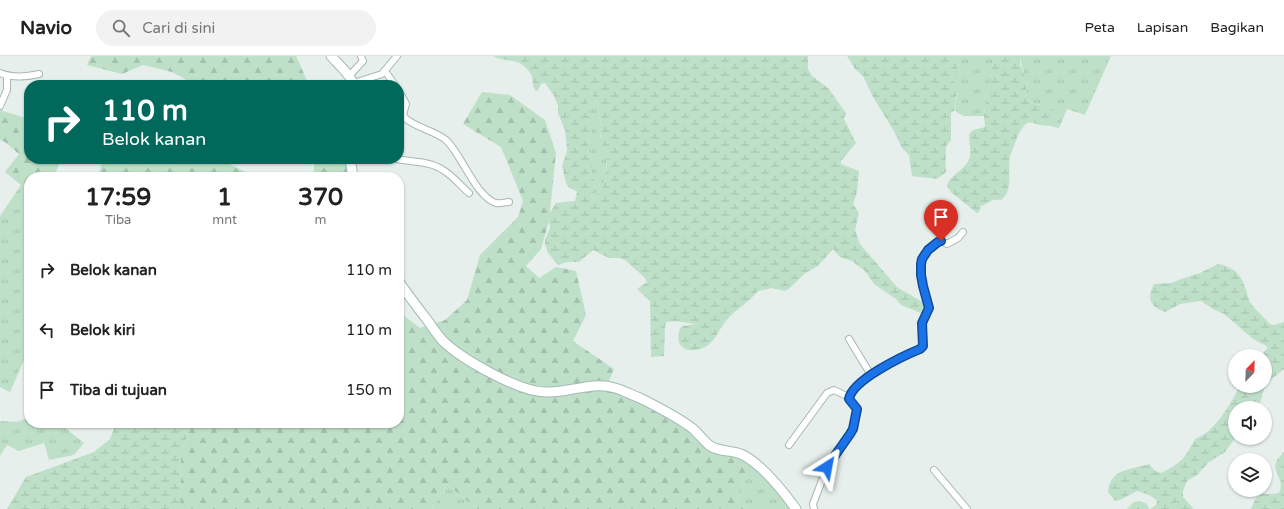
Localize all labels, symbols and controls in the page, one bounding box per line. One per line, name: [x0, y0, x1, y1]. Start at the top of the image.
search box: [96, 10, 376, 46]
text: Navio: [20, 17, 72, 39]
icon: search: [110, 17, 132, 39]
text: Cari di sini: [142, 19, 215, 37]
text: Peta: [1084, 19, 1115, 36]
text: Lapisan: [1137, 19, 1188, 36]
text: Bagikan: [1210, 19, 1264, 36]
text: 110 m: [102, 94, 188, 128]
icon: right: [36, 96, 88, 148]
text: Belok kanan: [102, 128, 206, 150]
text: 17:59: [85, 183, 151, 212]
text: 1: [217, 183, 232, 212]
text: 370: [298, 183, 343, 212]
pin: [924, 200, 958, 241]
icon: arrive: [930, 206, 952, 228]
text: Tiba: [105, 212, 131, 228]
text: mnt: [212, 212, 237, 228]
text: m: [315, 212, 326, 228]
icon: right: [36, 259, 58, 281]
text: Belok kanan: [70, 261, 157, 279]
text: 110 m: [346, 261, 392, 279]
icon: left: [36, 319, 58, 341]
text: Belok kiri: [70, 321, 135, 339]
text: 110 m: [346, 321, 392, 339]
north arrow: [1228, 349, 1272, 393]
map controls: [1228, 349, 1272, 497]
icon: arrive: [36, 379, 58, 401]
text: Tiba di tujuan: [70, 381, 167, 399]
text: 150 m: [346, 381, 392, 399]
button: sound: [1228, 401, 1272, 445]
position arrow: [806, 446, 848, 488]
button: layers: [1228, 453, 1272, 497]

